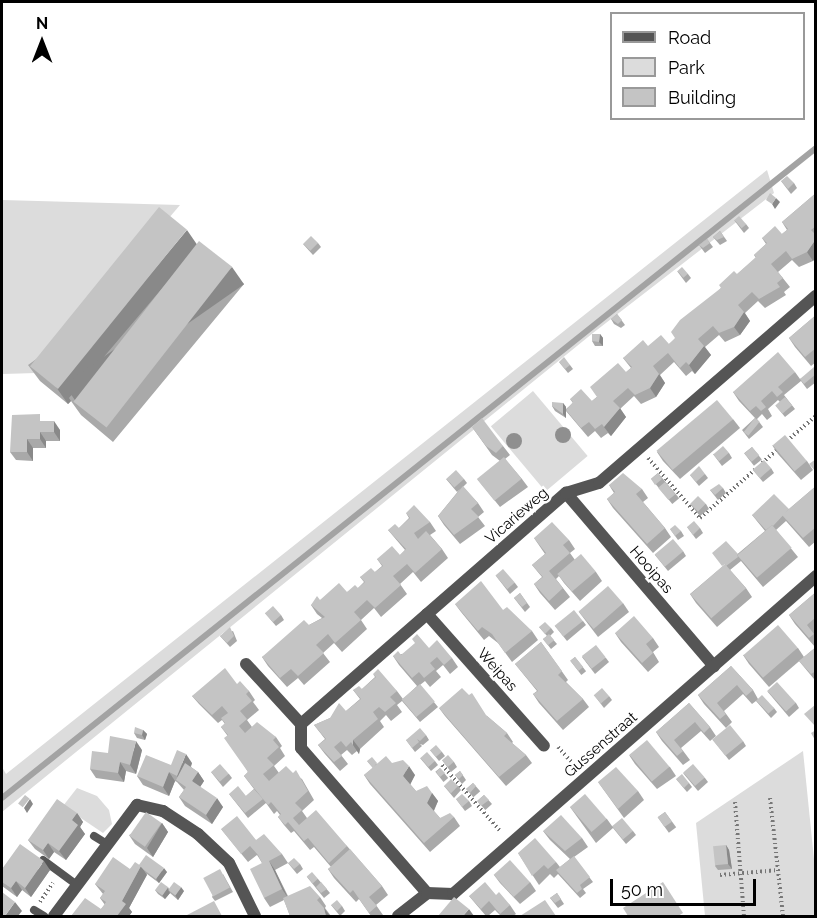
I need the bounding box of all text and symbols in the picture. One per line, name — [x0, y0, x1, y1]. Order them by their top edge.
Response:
north arrow — [12, 12, 72, 72]
legend — [610, 12, 805, 120]
text: N — [36, 14, 48, 33]
text: Road — [668, 27, 711, 48]
text: Park — [668, 57, 705, 78]
text: Building — [668, 87, 736, 108]
street label: Vicarieweg — [482, 484, 552, 548]
street label: Hooipas — [626, 543, 676, 597]
street label: Weipas — [473, 645, 521, 695]
street label: Gussenstraat — [561, 709, 641, 781]
scale bar — [613, 867, 758, 905]
text: 50 m — [621, 879, 663, 900]

